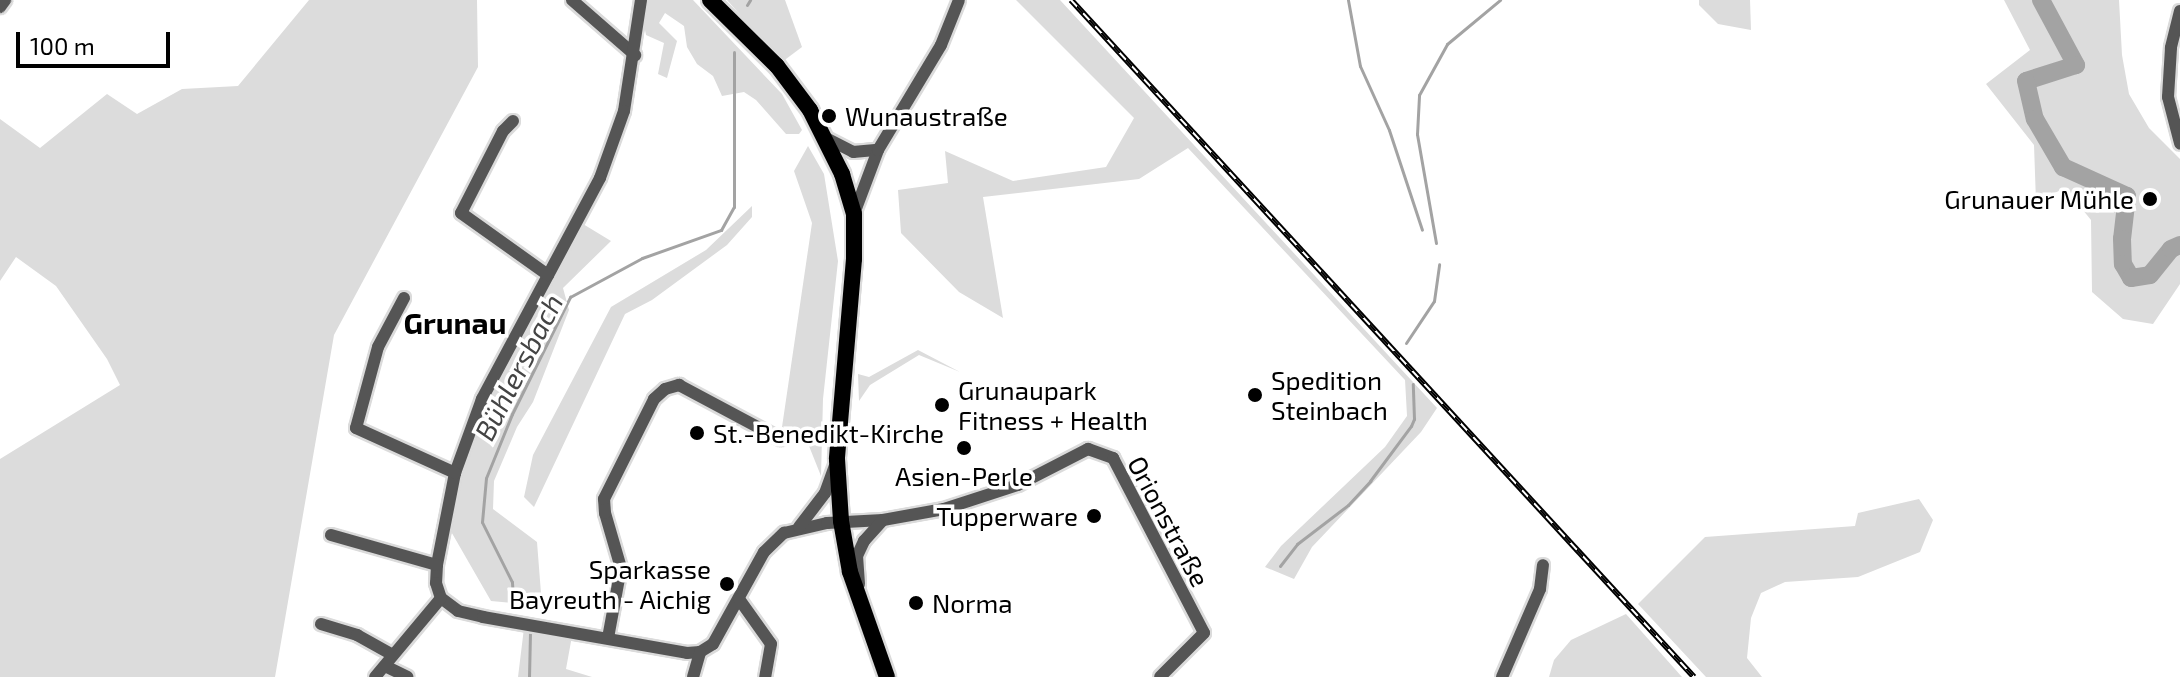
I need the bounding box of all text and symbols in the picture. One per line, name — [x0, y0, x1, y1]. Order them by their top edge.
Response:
scale bar — [20, 16, 174, 66]
text: 100 m — [30, 31, 95, 60]
place label: Wunaustraße — [845, 100, 1008, 132]
marker: Wunaustraße — [820, 107, 838, 125]
place label: Grunauer Mühle — [1944, 183, 2134, 215]
marker: Grunauer Mühle — [2141, 190, 2159, 208]
water label: Bühlersbach — [467, 288, 569, 446]
district label: Grunau — [404, 304, 506, 340]
place label: Spedition Steinbach — [1271, 364, 1388, 426]
place label: Grunaupark Fitness + Health — [958, 374, 1148, 436]
marker: Spedition Steinbach — [1246, 386, 1264, 404]
marker: Grunaupark Fitness + Health — [933, 396, 951, 414]
place label: St.-Benedikt-Kirche — [713, 417, 944, 449]
marker: St.-Benedikt-Kirche — [688, 424, 706, 442]
marker: Asien-Perle — [955, 439, 973, 457]
street label: Orionstraße — [1122, 450, 1216, 592]
place label: Asien-Perle — [895, 460, 1033, 492]
place label: Tupperware — [936, 500, 1078, 532]
marker: Tupperware — [1085, 507, 1103, 525]
place label: Sparkasse Bayreuth - Aichig — [508, 553, 711, 614]
marker: Sparkasse Bayreuth - Aichig — [718, 575, 736, 593]
place label: Norma — [932, 587, 1013, 619]
marker: Norma — [907, 594, 925, 612]

